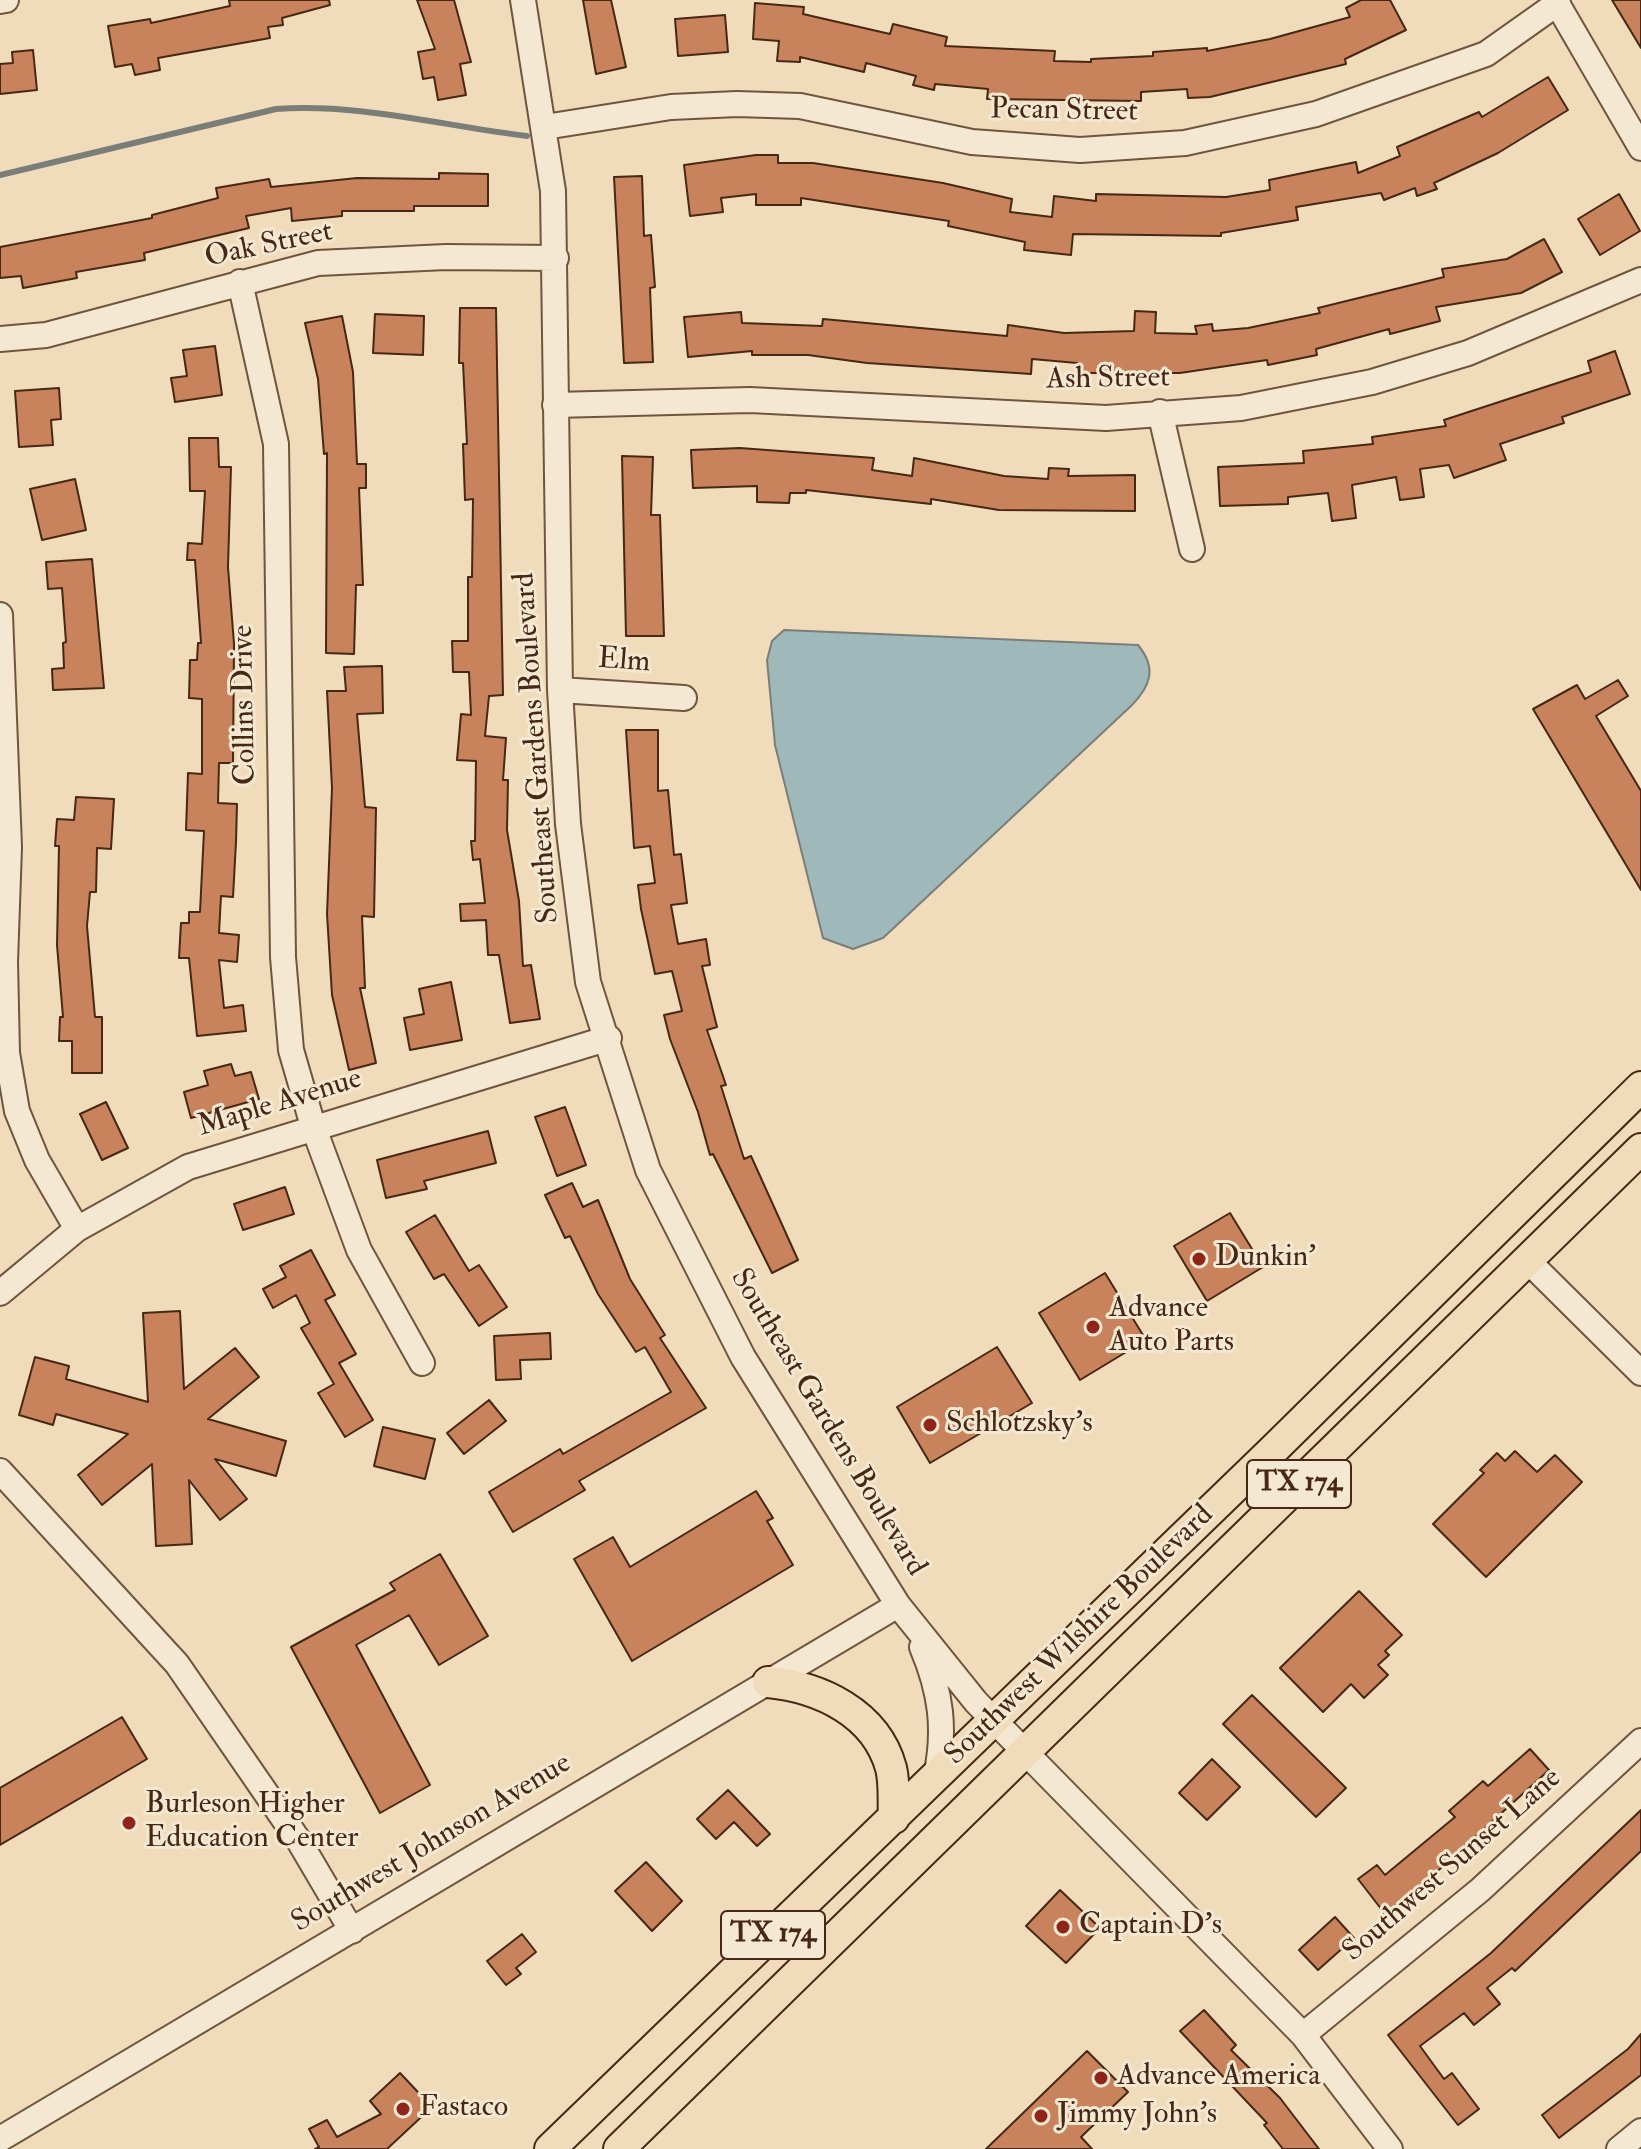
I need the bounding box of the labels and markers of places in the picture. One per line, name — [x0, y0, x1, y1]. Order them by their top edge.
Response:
place label: Dunkin' — [1215, 1241, 1316, 1277]
marker: Dunkin' — [1190, 1250, 1208, 1268]
place label: Advance Auto Parts — [1109, 1292, 1234, 1362]
marker: Advance Auto Parts — [1084, 1318, 1102, 1336]
place label: Schlotzsky's — [946, 1407, 1093, 1443]
marker: Schlotzsky's — [921, 1416, 939, 1434]
place label: Burleson Higher Education Center — [145, 1788, 358, 1858]
marker: Burleson Higher Education Center — [120, 1814, 138, 1832]
place label: Captain D's — [1079, 1909, 1222, 1945]
marker: Captain D's — [1054, 1918, 1072, 1936]
place label: Advance America — [1117, 2060, 1320, 2096]
marker: Advance America — [1092, 2069, 1110, 2087]
place label: Fastaco — [419, 2091, 508, 2127]
place label: Jimmy John's — [1057, 2098, 1217, 2134]
marker: Fastaco — [394, 2100, 412, 2118]
marker: Jimmy John's — [1032, 2107, 1050, 2125]

